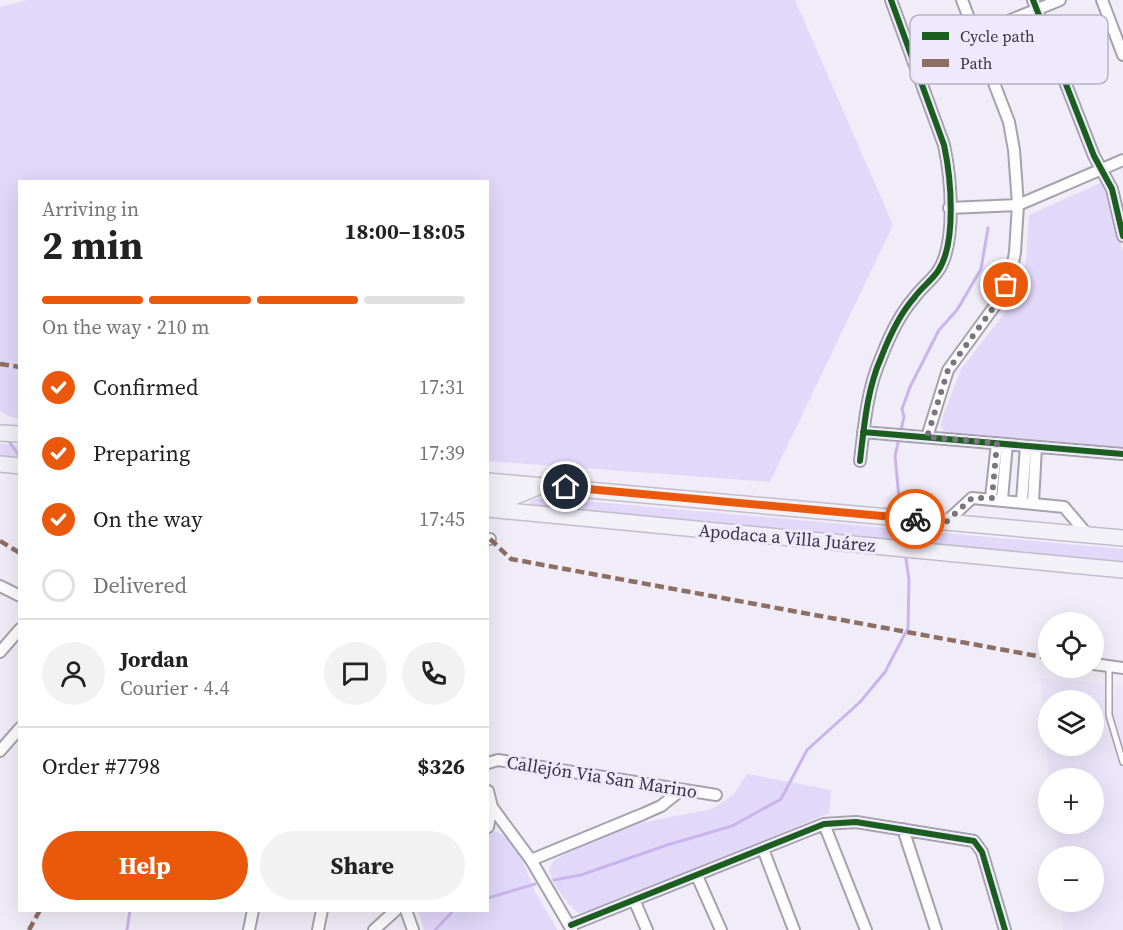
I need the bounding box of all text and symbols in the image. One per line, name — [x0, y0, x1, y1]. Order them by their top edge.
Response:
legend — [910, 15, 1108, 84]
text: Cycle path — [960, 25, 1035, 47]
text: Path — [960, 52, 993, 74]
text: Arriving in — [42, 195, 139, 223]
text: 18:00–18:05 — [345, 216, 465, 246]
text: 2 min — [42, 219, 143, 272]
pin — [980, 259, 1031, 310]
icon: bag — [989, 268, 1022, 301]
text: On the way · 210 m — [42, 313, 209, 341]
icon: check — [42, 371, 75, 404]
text: Confirmed — [93, 372, 198, 402]
text: 17:31 — [419, 373, 465, 401]
icon: check — [42, 437, 75, 470]
text: Preparing — [93, 438, 190, 468]
text: 17:39 — [419, 439, 465, 467]
pin — [540, 461, 591, 512]
icon: home — [549, 470, 582, 503]
courier — [885, 489, 945, 549]
icon: check — [42, 503, 75, 536]
icon: bike — [899, 503, 932, 536]
text: On the way — [93, 504, 202, 534]
text: 17:45 — [419, 505, 465, 533]
street label: Apodaca a Villa Juárez — [698, 517, 876, 558]
text: Delivered — [93, 570, 187, 600]
map controls — [1038, 612, 1104, 912]
button: locate — [1038, 612, 1104, 678]
button: person — [42, 642, 105, 705]
button: chat — [324, 642, 387, 705]
button: phone — [402, 642, 465, 705]
text: Jordan — [120, 644, 188, 674]
text: Courier · 4.4 — [120, 674, 229, 702]
button: layers — [1038, 690, 1104, 756]
street label: Callejón Via San Marino — [505, 749, 699, 804]
text: Order #7798 — [42, 751, 160, 781]
text: $326 — [417, 751, 465, 781]
button: + — [1038, 768, 1104, 834]
button: Help — [42, 831, 248, 900]
button: Share — [260, 831, 465, 900]
button: − — [1038, 846, 1104, 912]

